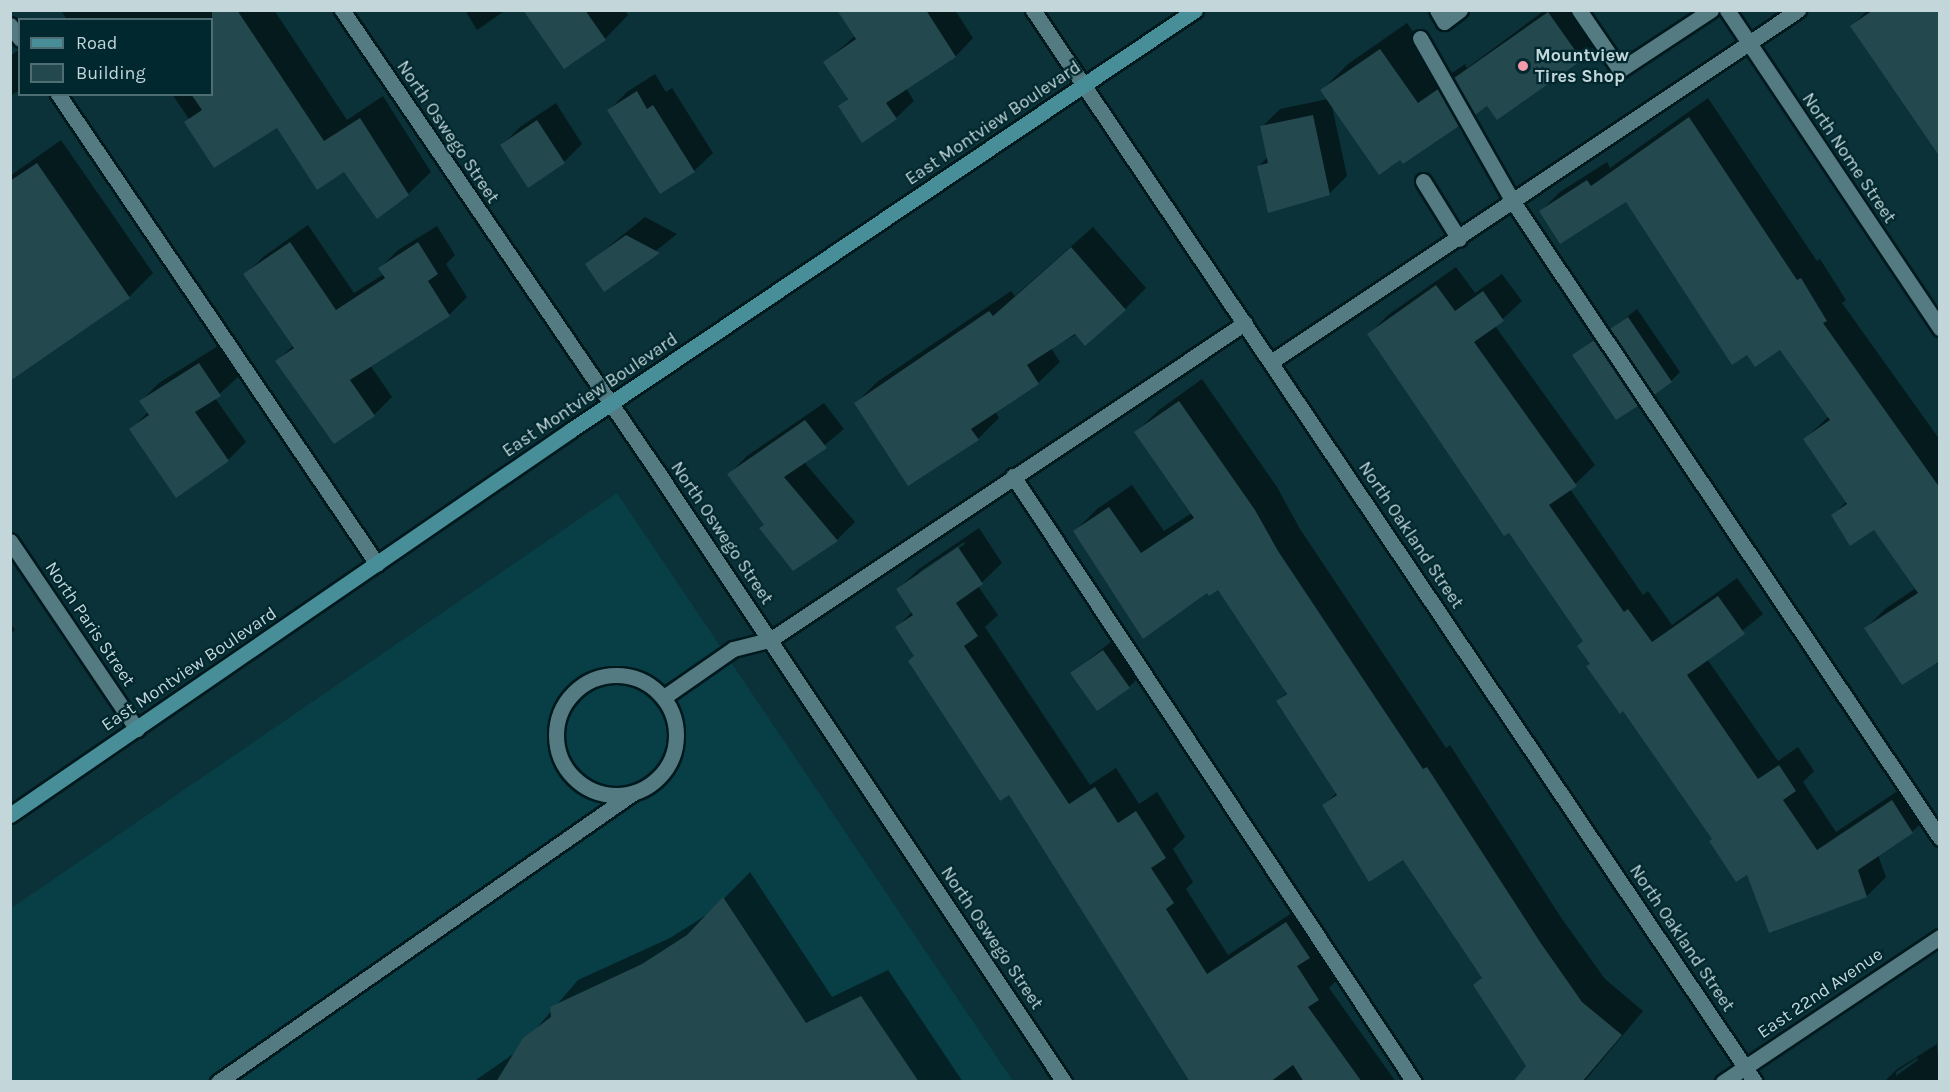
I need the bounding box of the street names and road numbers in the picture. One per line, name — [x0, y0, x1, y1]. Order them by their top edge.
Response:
street label: North Oswego Street — [392, 56, 504, 208]
street label: East Montview Boulevard — [901, 56, 1085, 190]
street label: North Nome Street — [1797, 89, 1901, 227]
street label: East Montview Boulevard — [498, 328, 682, 462]
street label: North Oswego Street — [666, 457, 778, 609]
street label: North Oakland Street — [1354, 457, 1468, 613]
street label: North Paris Street — [40, 558, 140, 690]
street label: East Montview Boulevard — [97, 602, 281, 736]
street label: North Oakland Street — [1625, 860, 1739, 1016]
street label: North Oswego Street — [936, 862, 1048, 1014]
street label: East 22nd Avenue — [1753, 943, 1887, 1043]

